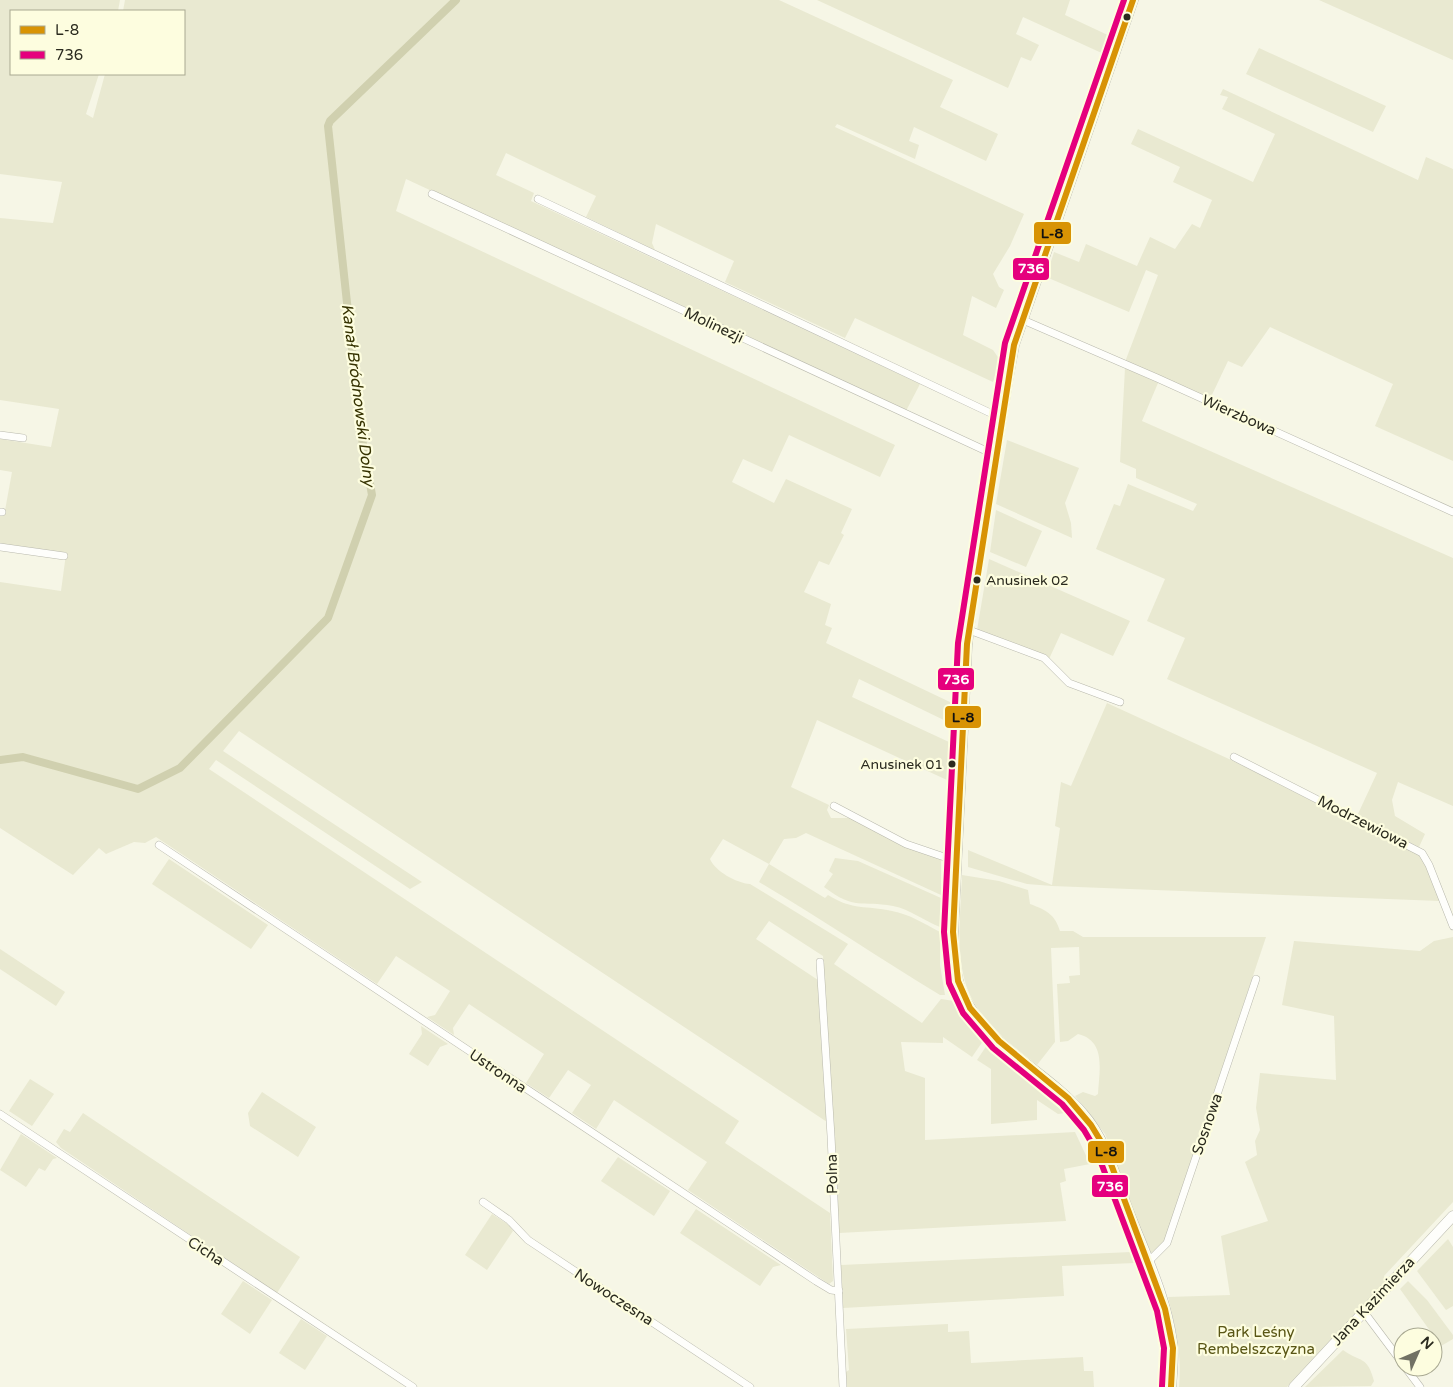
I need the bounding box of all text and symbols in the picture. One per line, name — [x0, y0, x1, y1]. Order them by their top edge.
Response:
legend — [10, 10, 185, 75]
unlabelled marker — [1122, 12, 1132, 22]
text: L-8 — [55, 21, 79, 39]
text: 736 — [55, 46, 83, 64]
line badge: L-8 — [1033, 221, 1072, 245]
text: L-8 — [1041, 225, 1063, 242]
line badge: 736 — [1012, 257, 1050, 281]
text: 736 — [1018, 260, 1044, 277]
water label: Kanał Bródnowski Dolny — [337, 303, 379, 490]
street label: Molinezji — [681, 303, 747, 347]
street label: Wierzbowa — [1199, 391, 1279, 439]
place label: Anusinek 02 — [986, 572, 1069, 589]
marker: Anusinek 02 — [972, 575, 982, 585]
line badge: 736 — [937, 667, 975, 691]
text: 736 — [943, 671, 969, 688]
line badge: L-8 — [944, 705, 982, 729]
text: L-8 — [952, 709, 974, 726]
place label: Anusinek 01 — [860, 756, 943, 773]
marker: Anusinek 01 — [947, 759, 957, 769]
street label: Modrzewiowa — [1315, 791, 1411, 853]
street label: Ustronna — [466, 1045, 530, 1097]
street label: Sosnowa — [1188, 1091, 1226, 1157]
line badge: L-8 — [1087, 1140, 1125, 1164]
text: L-8 — [1095, 1143, 1117, 1160]
street label: Polna — [823, 1154, 841, 1194]
line badge: 736 — [1091, 1174, 1129, 1198]
text: 736 — [1097, 1178, 1123, 1195]
street label: Cicha — [184, 1233, 228, 1269]
street label: Jana Kazimierza — [1327, 1253, 1419, 1349]
street label: Nowoczesna — [571, 1265, 657, 1329]
park label: Park Leśny Rembelszczyzna — [1197, 1323, 1315, 1358]
north arrow — [1393, 1327, 1443, 1377]
text: N — [1417, 1333, 1437, 1353]

